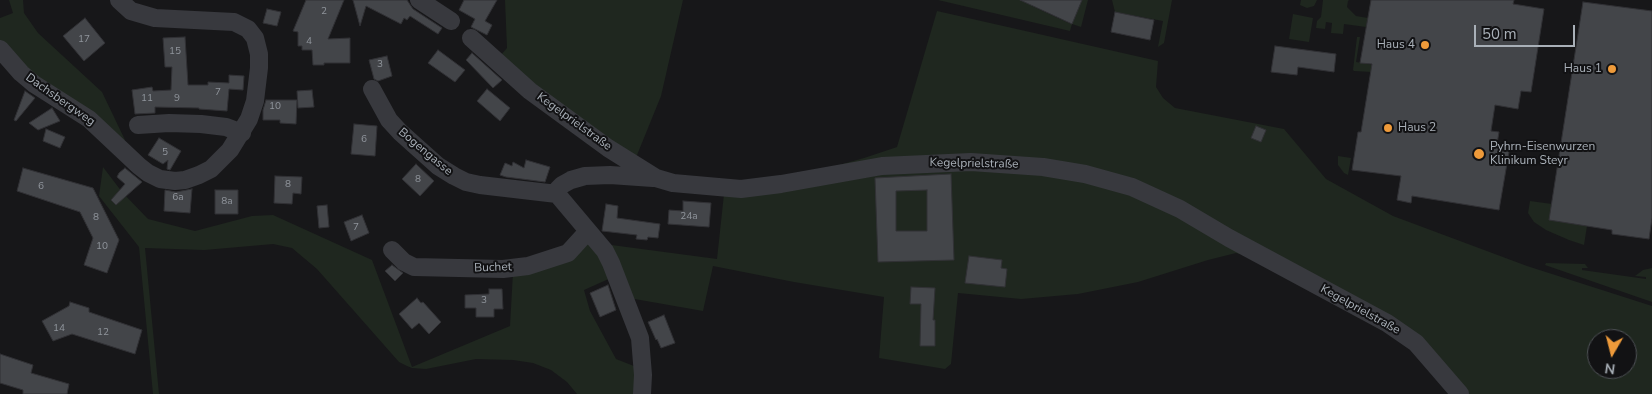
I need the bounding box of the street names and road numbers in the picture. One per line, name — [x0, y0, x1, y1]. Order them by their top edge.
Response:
street label: Dachsbergweg — [23, 71, 97, 129]
street label: Kegelprielstraße — [534, 90, 614, 154]
street label: Bogengasse — [395, 125, 455, 179]
street label: Kegelprielstraße — [929, 156, 1019, 172]
street label: Buchet — [474, 260, 512, 276]
street label: Kegelprielstraße — [1318, 282, 1402, 338]

